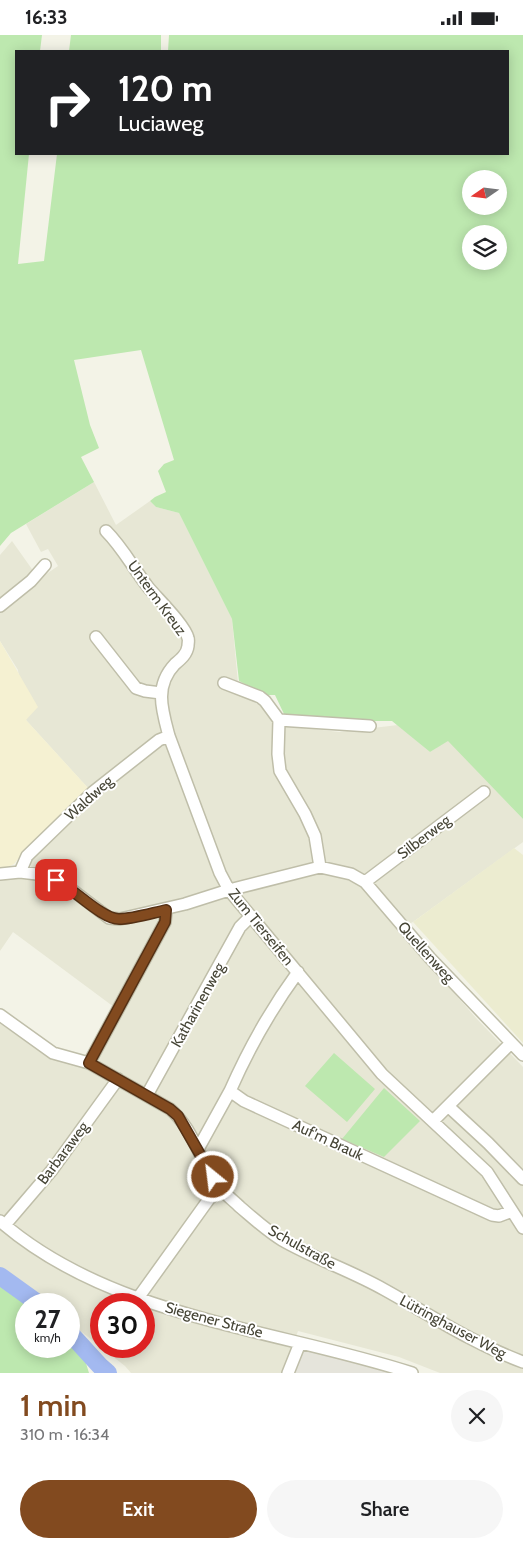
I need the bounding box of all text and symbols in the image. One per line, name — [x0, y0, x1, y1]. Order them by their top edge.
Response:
text: 16:33 — [25, 6, 67, 29]
text: 120 m — [118, 67, 212, 110]
icon: right — [35, 70, 100, 135]
text: Luciaweg — [118, 110, 203, 137]
north arrow — [462, 170, 508, 215]
map controls — [462, 170, 507, 270]
button: layers — [462, 225, 507, 270]
street label: Unterm Kreuz — [124, 557, 190, 639]
street label: Waldweg — [61, 771, 117, 824]
street label: Silberweg — [394, 811, 455, 863]
pin — [35, 859, 77, 901]
icon: arrive — [42, 866, 70, 894]
street label: Zum Tierseifen — [225, 885, 297, 969]
street label: Quellenweg — [394, 918, 458, 987]
street label: Katharinenweg — [167, 959, 229, 1051]
street label: Auf'm Brauk — [290, 1116, 367, 1164]
street label: Barbaraweg — [34, 1118, 93, 1188]
position arrow — [186, 1150, 238, 1202]
street label: Schulstraße — [265, 1221, 339, 1273]
street label: Lütringhauser Weg — [397, 1291, 510, 1363]
speed limit sign: 30 — [90, 1293, 155, 1358]
street label: Siegener Straße — [163, 1298, 265, 1342]
text: 27 — [35, 1304, 60, 1334]
text: km/h — [34, 1330, 61, 1345]
text: 1 min — [20, 1387, 87, 1424]
button: close — [451, 1390, 503, 1442]
text: 310 m · 16:34 — [20, 1425, 109, 1444]
button: Exit — [20, 1480, 257, 1538]
button: Share — [267, 1480, 503, 1538]

